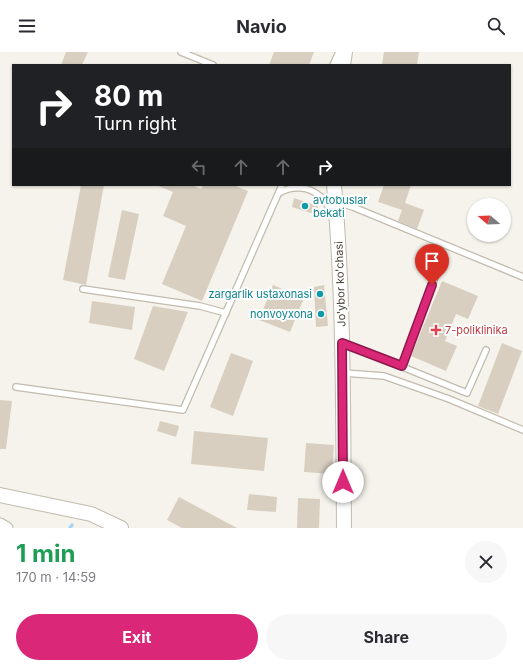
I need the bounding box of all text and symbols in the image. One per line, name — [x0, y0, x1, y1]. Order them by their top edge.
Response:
icon: menu — [16, 15, 38, 37]
icon: search — [485, 15, 507, 37]
text: Navio — [236, 16, 287, 37]
text: 80 m — [94, 79, 163, 113]
icon: right — [28, 80, 80, 132]
text: Turn right — [94, 113, 177, 134]
icon: left — [188, 156, 210, 178]
icon: ahead — [230, 156, 252, 178]
icon: ahead — [272, 156, 294, 178]
icon: right — [314, 156, 336, 178]
place label: avtobuslar bekati — [313, 193, 367, 220]
north arrow — [467, 198, 511, 242]
map controls — [467, 198, 511, 242]
marker: avtobuslar bekati — [300, 201, 310, 211]
street label: Jo'ybor ko'chasi — [332, 241, 348, 327]
pin — [415, 244, 449, 285]
icon: arrive — [421, 250, 443, 272]
place label: zargarlik ustaxonasi — [208, 287, 312, 301]
marker: zargarlik ustaxonasi — [315, 289, 325, 299]
place label: nonvoyxona — [250, 307, 313, 321]
marker: nonvoyxona — [316, 309, 326, 319]
place label: 7-poliklinika — [445, 323, 508, 337]
marker: 7-poliklinika — [430, 324, 442, 336]
position arrow — [322, 461, 364, 503]
text: 1 min — [16, 539, 75, 568]
button: close — [465, 541, 507, 583]
text: 170 m · 14:59 — [16, 569, 96, 585]
button: Exit — [16, 614, 258, 660]
button: Share — [266, 614, 507, 660]

